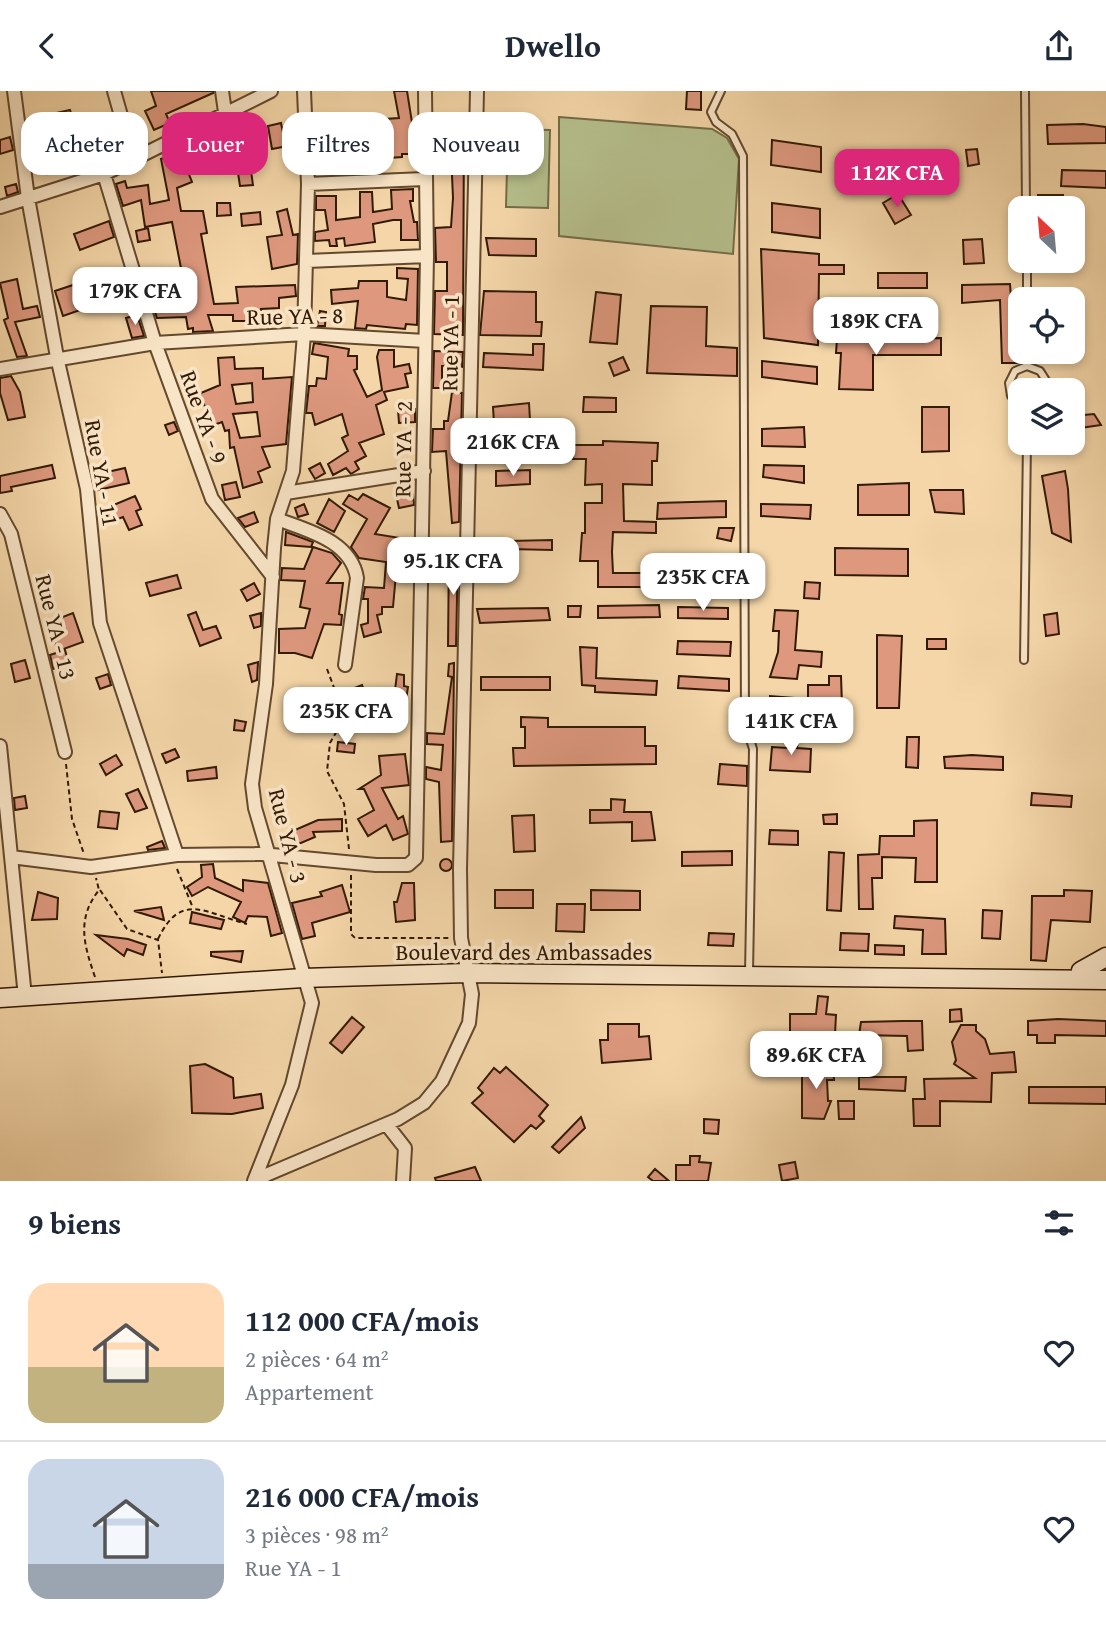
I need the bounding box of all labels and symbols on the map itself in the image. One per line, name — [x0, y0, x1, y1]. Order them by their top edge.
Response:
pin: 112K CFA — [825, 149, 969, 209]
north arrow — [1008, 196, 1085, 273]
pin: 179K CFA — [63, 267, 207, 327]
street label: Rue YA - 1 — [432, 294, 467, 392]
pin: 189K CFA — [804, 297, 948, 357]
street label: Rue YA - 8 — [246, 298, 344, 333]
street label: Rue YA - 9 — [172, 366, 236, 468]
street label: Rue YA - 2 — [385, 400, 420, 498]
street label: Rue YA - 11 — [77, 417, 128, 529]
pin: 216K CFA — [441, 419, 585, 478]
pin: 95.1K CFA — [373, 538, 533, 597]
pin: 235K CFA — [631, 553, 775, 613]
street label: Rue YA - 13 — [27, 571, 86, 683]
pin: 235K CFA — [274, 687, 418, 747]
pin: 141K CFA — [719, 697, 863, 757]
street label: Rue YA - 3 — [261, 785, 316, 887]
street label: Boulevard des Ambassades — [395, 935, 653, 968]
pin: 89.6K CFA — [736, 1031, 896, 1091]

